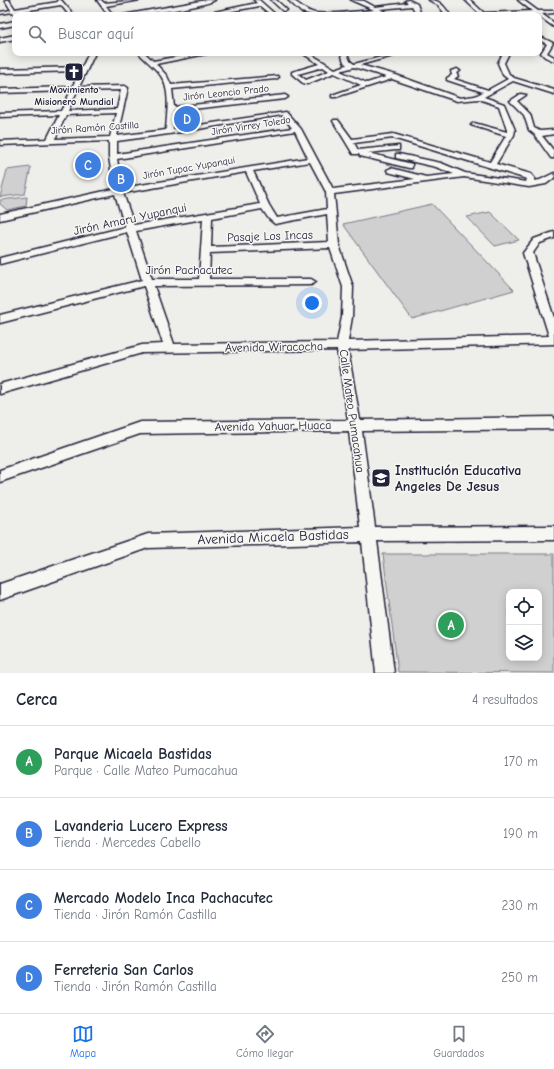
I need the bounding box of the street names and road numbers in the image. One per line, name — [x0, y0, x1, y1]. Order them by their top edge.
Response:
street label: Jirón Leoncio Prado — [183, 83, 269, 103]
street label: Jirón Virrey Toledo — [210, 114, 292, 138]
street label: Jirón Ramón Castilla — [51, 119, 139, 137]
street label: Jirón Tupac Yupanqui — [142, 154, 236, 182]
street label: Jirón Amaru Yupanqui — [72, 200, 188, 238]
street label: Pasaje Los Incas — [227, 228, 313, 244]
street label: Jirón Pachacutec — [145, 263, 233, 277]
street label: Avenida Wiracocha — [225, 339, 323, 355]
street label: Calle Mateo Pumacahua — [336, 349, 368, 473]
street label: Avenida Yahuar Huaca — [214, 418, 332, 434]
street label: Avenida Micaela Bastidas — [197, 526, 349, 548]

